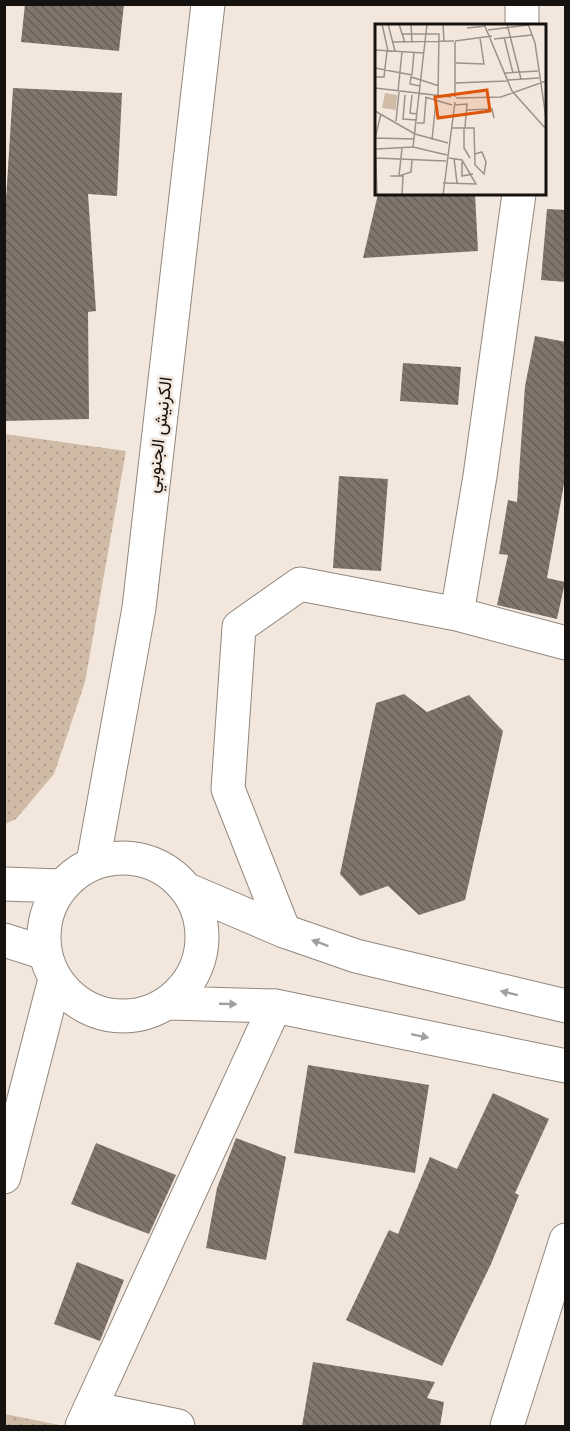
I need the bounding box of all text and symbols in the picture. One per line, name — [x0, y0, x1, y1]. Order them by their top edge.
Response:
inset map — [375, 24, 546, 195]
street label: الكرنيش الجنوبي — [141, 376, 181, 495]
one-way arrow — [311, 938, 329, 948]
one-way arrow — [499, 987, 518, 997]
one-way arrow — [218, 1000, 237, 1009]
one-way arrow — [411, 1032, 430, 1041]

